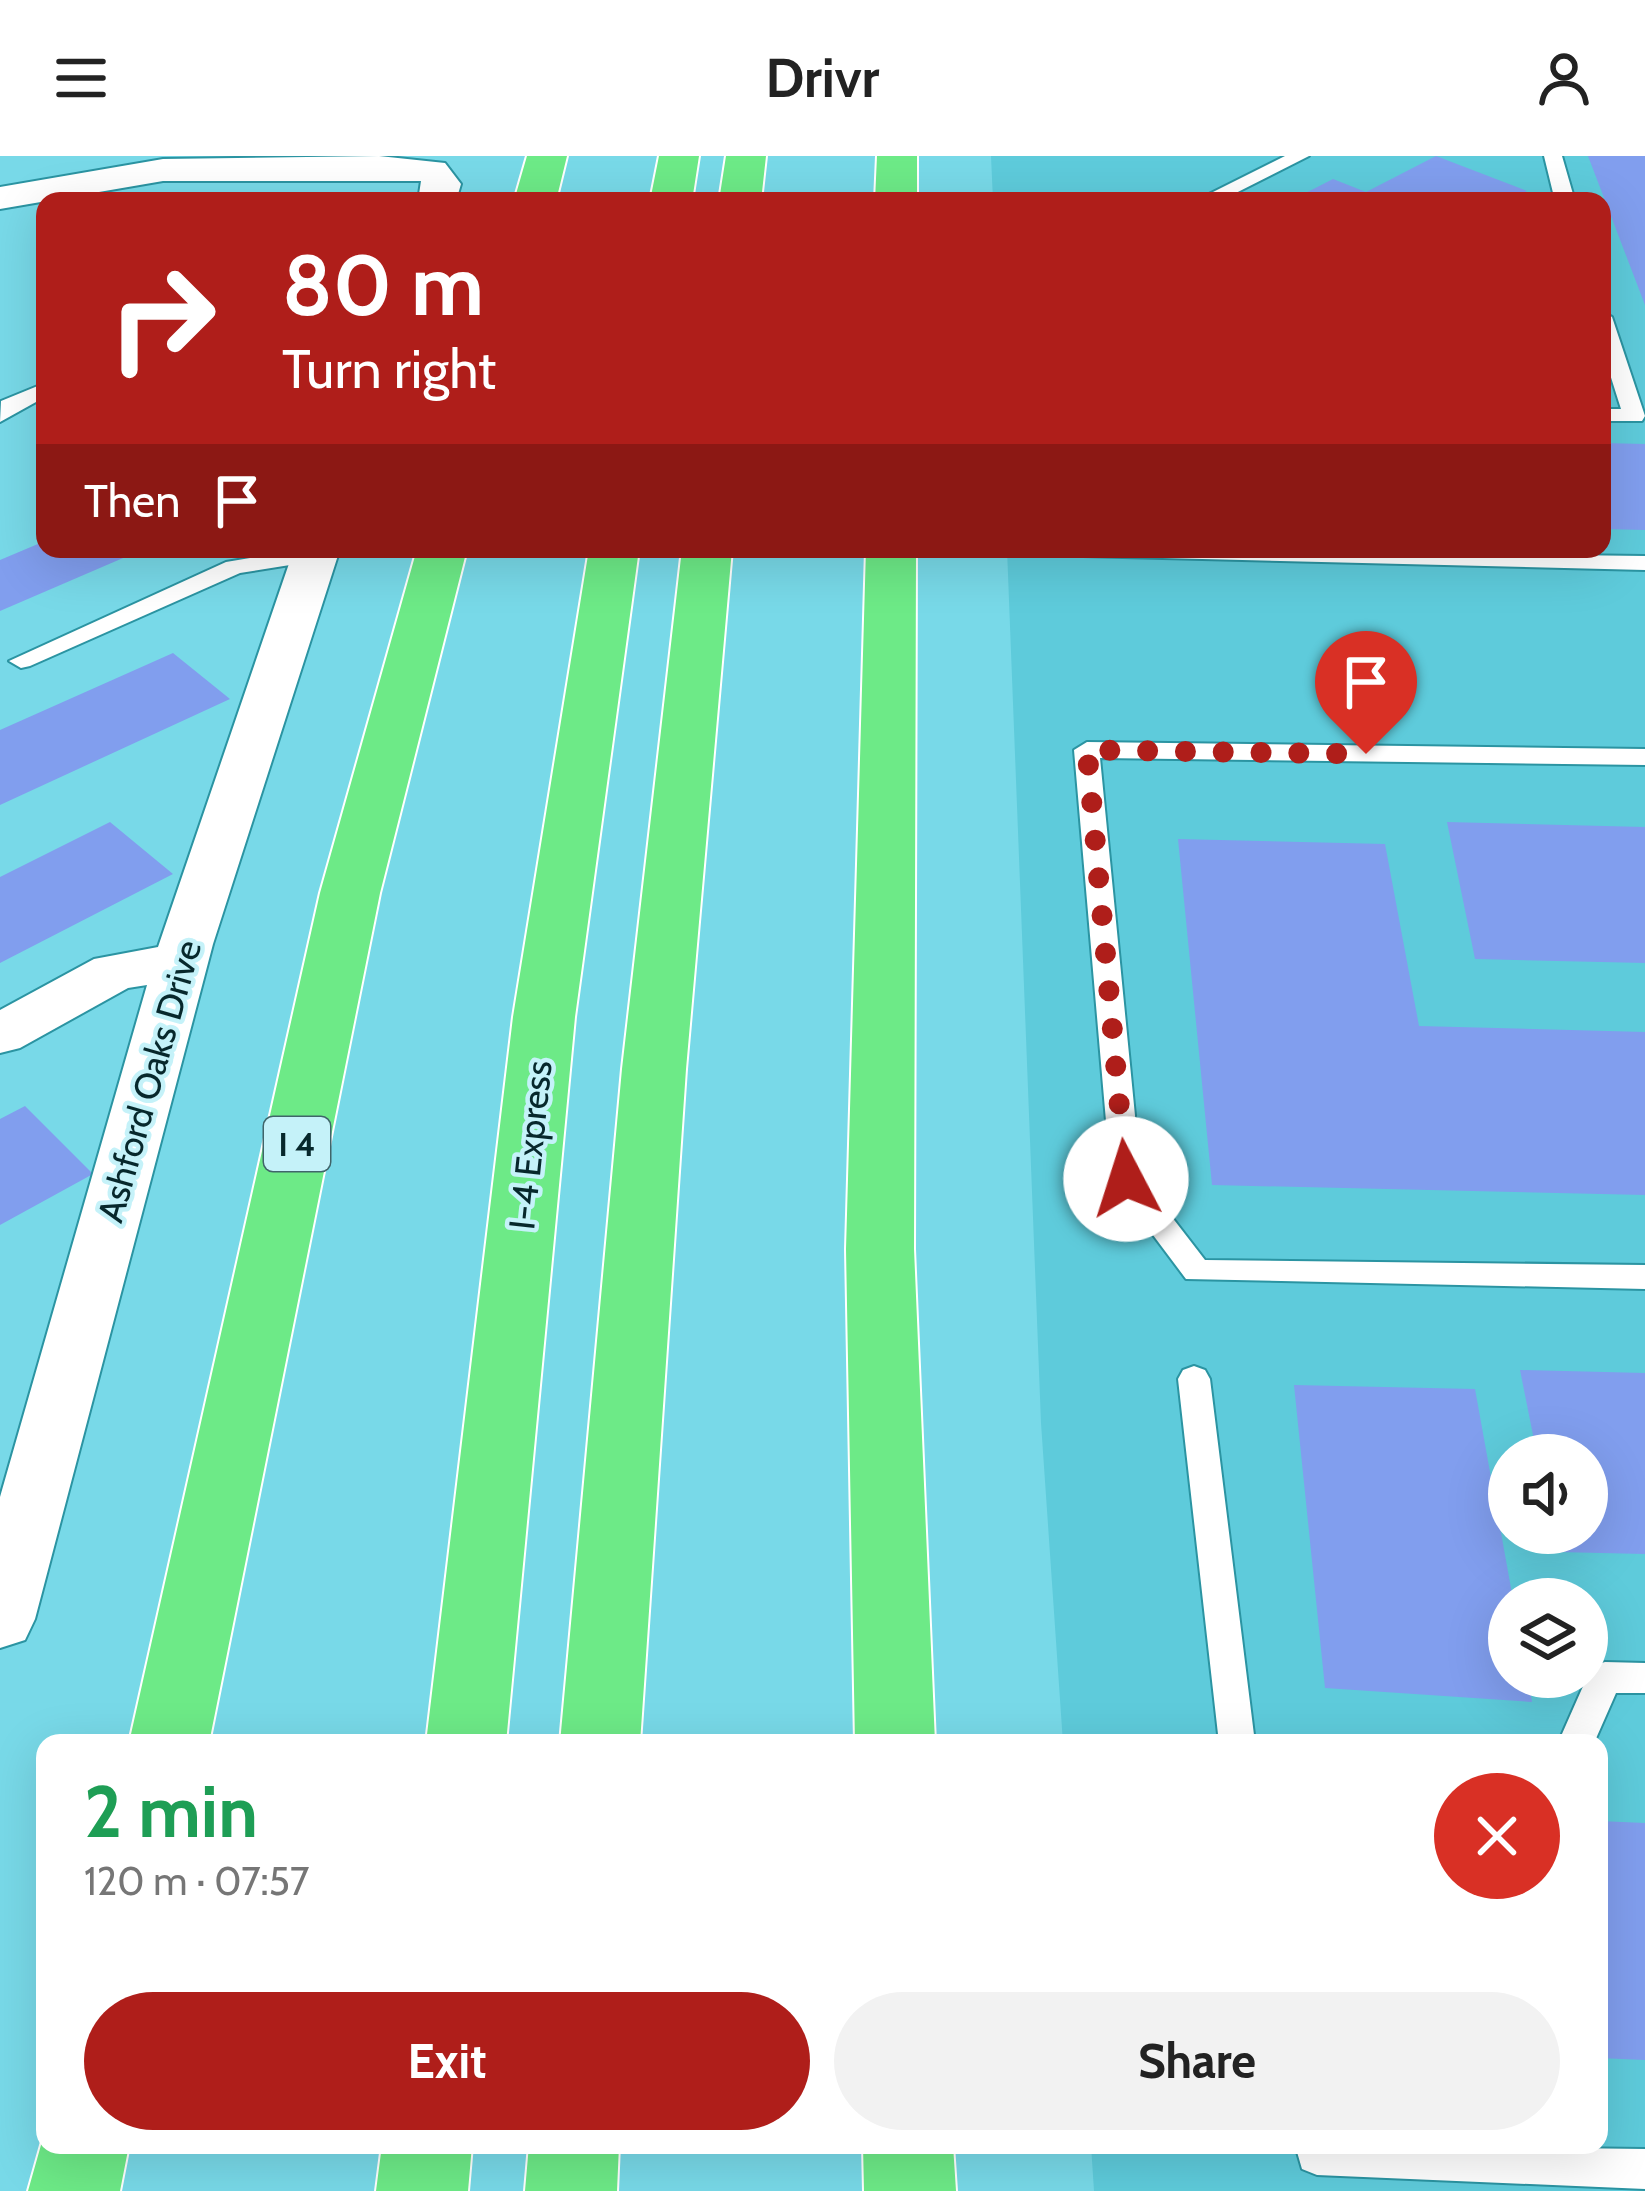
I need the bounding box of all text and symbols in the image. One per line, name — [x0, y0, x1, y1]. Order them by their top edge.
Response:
icon: menu — [48, 45, 114, 111]
text: Drivr — [766, 45, 879, 111]
icon: person — [1531, 45, 1597, 111]
text: 80 m — [282, 234, 484, 336]
icon: right — [84, 240, 240, 396]
text: Turn right — [282, 336, 496, 402]
icon: arrive — [204, 468, 270, 534]
text: Then — [84, 474, 180, 528]
pin — [1315, 631, 1417, 754]
icon: arrive — [1333, 649, 1399, 715]
street label: Ashford Oaks Drive — [88, 935, 210, 1227]
street label: I-4 Express — [499, 1058, 561, 1232]
position arrow — [1063, 1116, 1189, 1242]
road number: I 4 — [264, 1117, 330, 1171]
map controls — [1488, 1434, 1608, 1698]
button: sound — [1488, 1434, 1608, 1554]
button: layers — [1488, 1578, 1608, 1698]
text: 2 min — [84, 1768, 258, 1855]
button: close — [1434, 1773, 1560, 1899]
text: 120 m · 07:57 — [84, 1857, 309, 1905]
button: Exit — [84, 1992, 810, 2130]
button: Share — [834, 1992, 1560, 2130]

